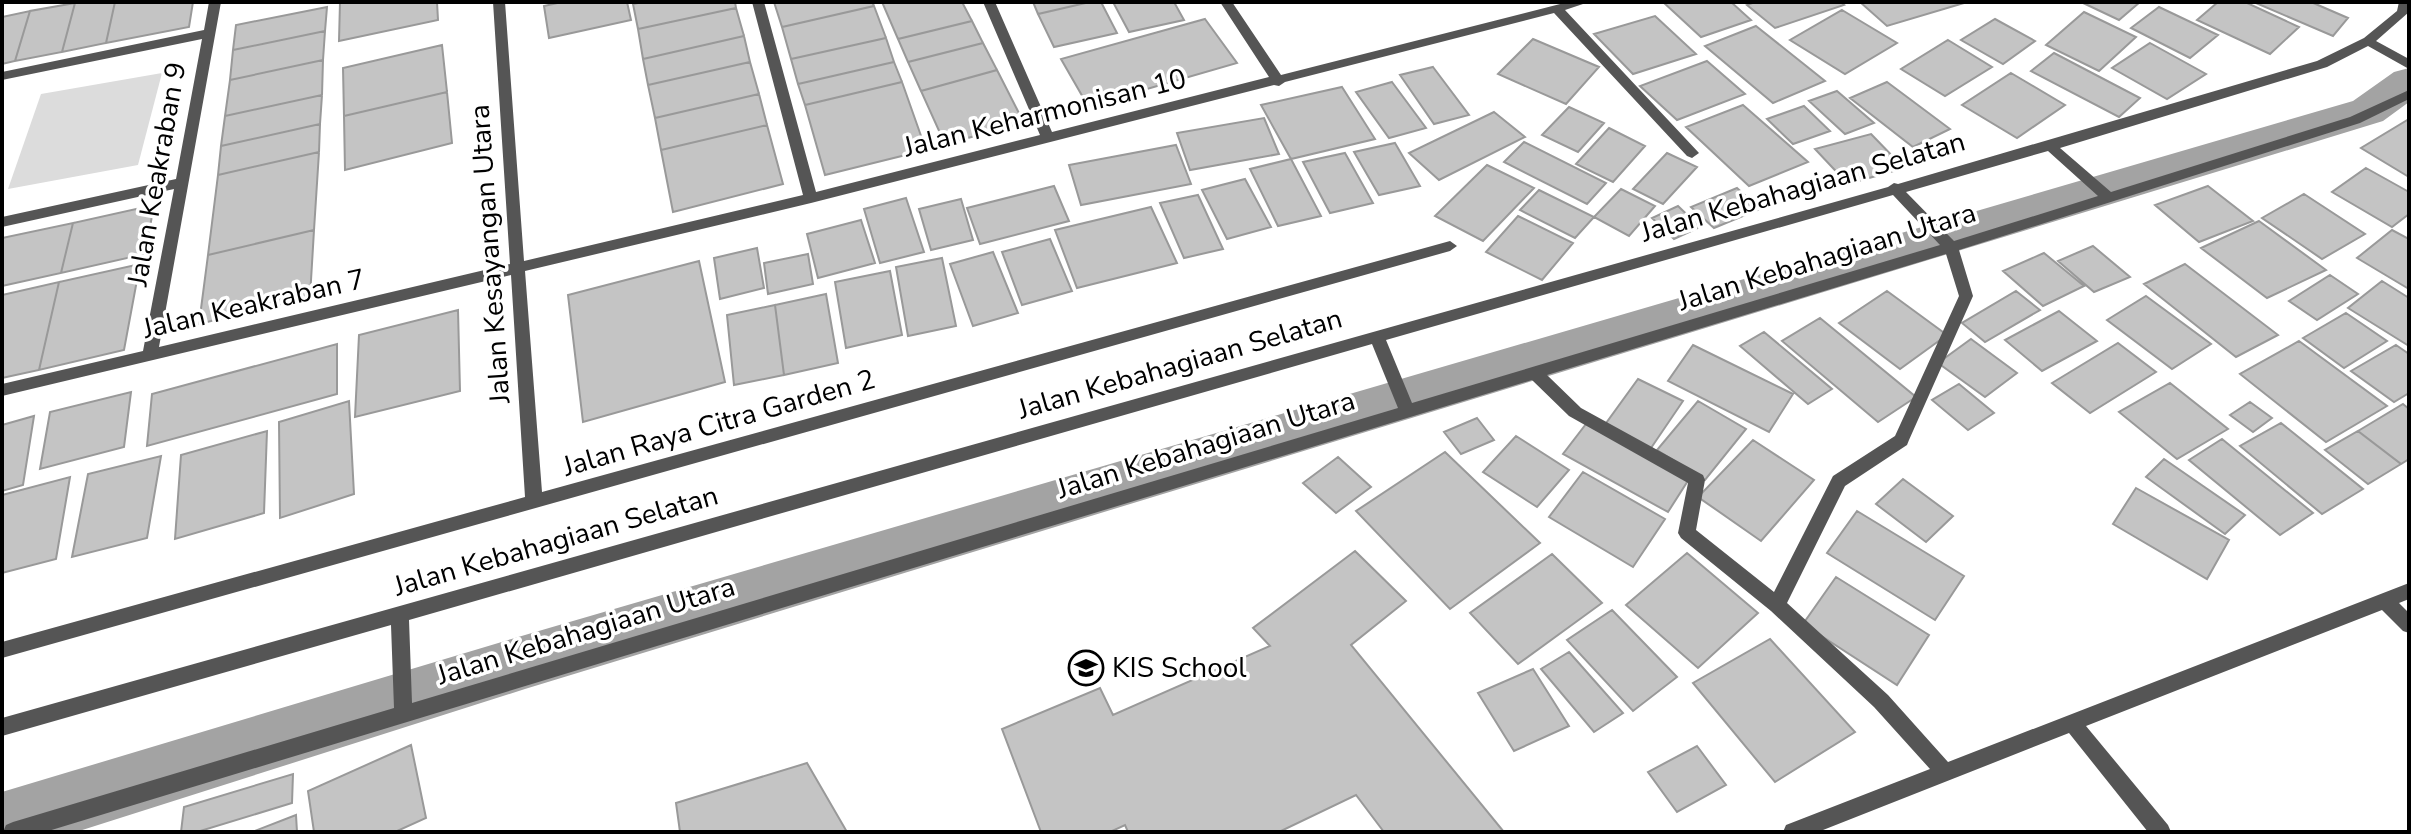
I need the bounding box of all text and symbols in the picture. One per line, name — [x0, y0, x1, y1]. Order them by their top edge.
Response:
street label: Jalan Keakraban 9 — [118, 59, 195, 290]
street label: Jalan Keharmonisan 10 — [899, 59, 1190, 167]
street label: Jalan Kesayangan Utara — [461, 103, 519, 406]
street label: Jalan Kebahagiaan Selatan — [1635, 122, 1970, 252]
street label: Jalan Kebahagiaan Utara — [1672, 194, 1981, 321]
street label: Jalan Keakraban 7 — [138, 260, 369, 348]
street label: Jalan Kebahagiaan Selatan — [1012, 299, 1347, 429]
street label: Jalan Raya Citra Garden 2 — [558, 360, 879, 486]
street label: Jalan Kebahagiaan Utara — [1051, 382, 1360, 509]
street label: Jalan Kebahagiaan Selatan — [388, 476, 723, 606]
street label: Jalan Kebahagiaan Utara — [431, 568, 740, 695]
school or university icon: KIS School — [1067, 649, 1105, 687]
place label: KIS School — [1112, 649, 1247, 687]

